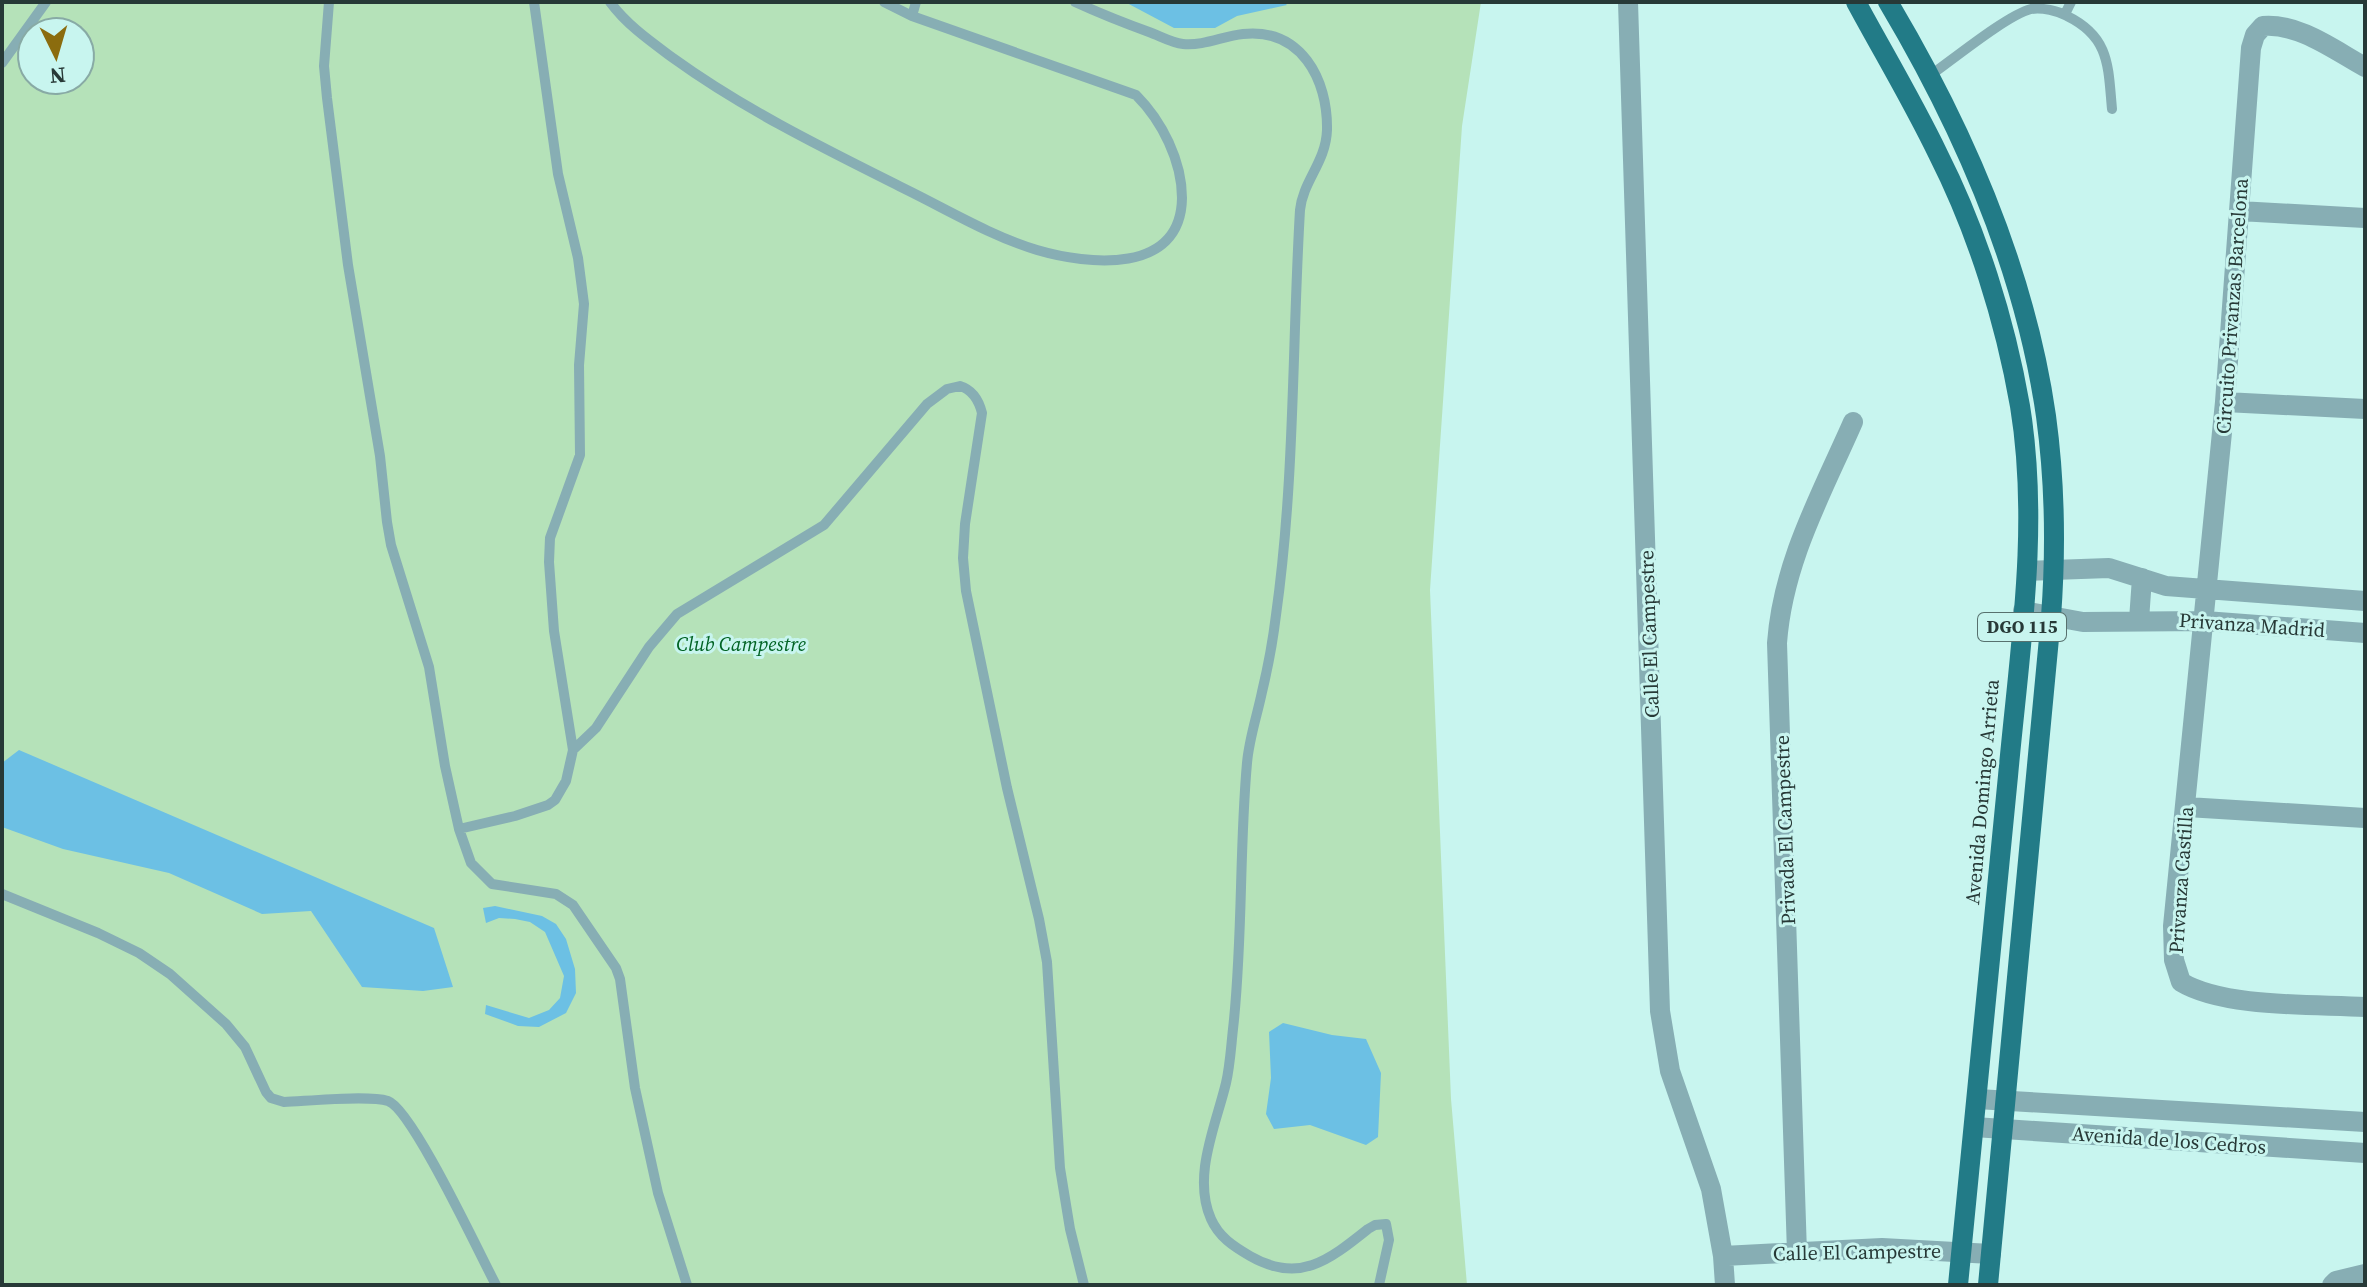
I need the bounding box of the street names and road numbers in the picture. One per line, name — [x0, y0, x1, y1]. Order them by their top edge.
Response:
street label: Circuito Privanzas Barcelona — [2209, 176, 2255, 435]
street label: Calle El Campestre — [1632, 549, 1666, 719]
street label: Privanza Madrid — [2178, 606, 2327, 644]
road number: DGO 115 — [1978, 613, 2066, 641]
street label: Avenida Domingo Arrieta — [1958, 677, 2006, 906]
street label: Privada El Campestre — [1768, 734, 1802, 926]
street label: Privanza Castilla — [2162, 805, 2200, 955]
street label: Avenida de los Cedros — [2071, 1119, 2267, 1161]
street label: Calle El Campestre — [1773, 1237, 1941, 1267]

